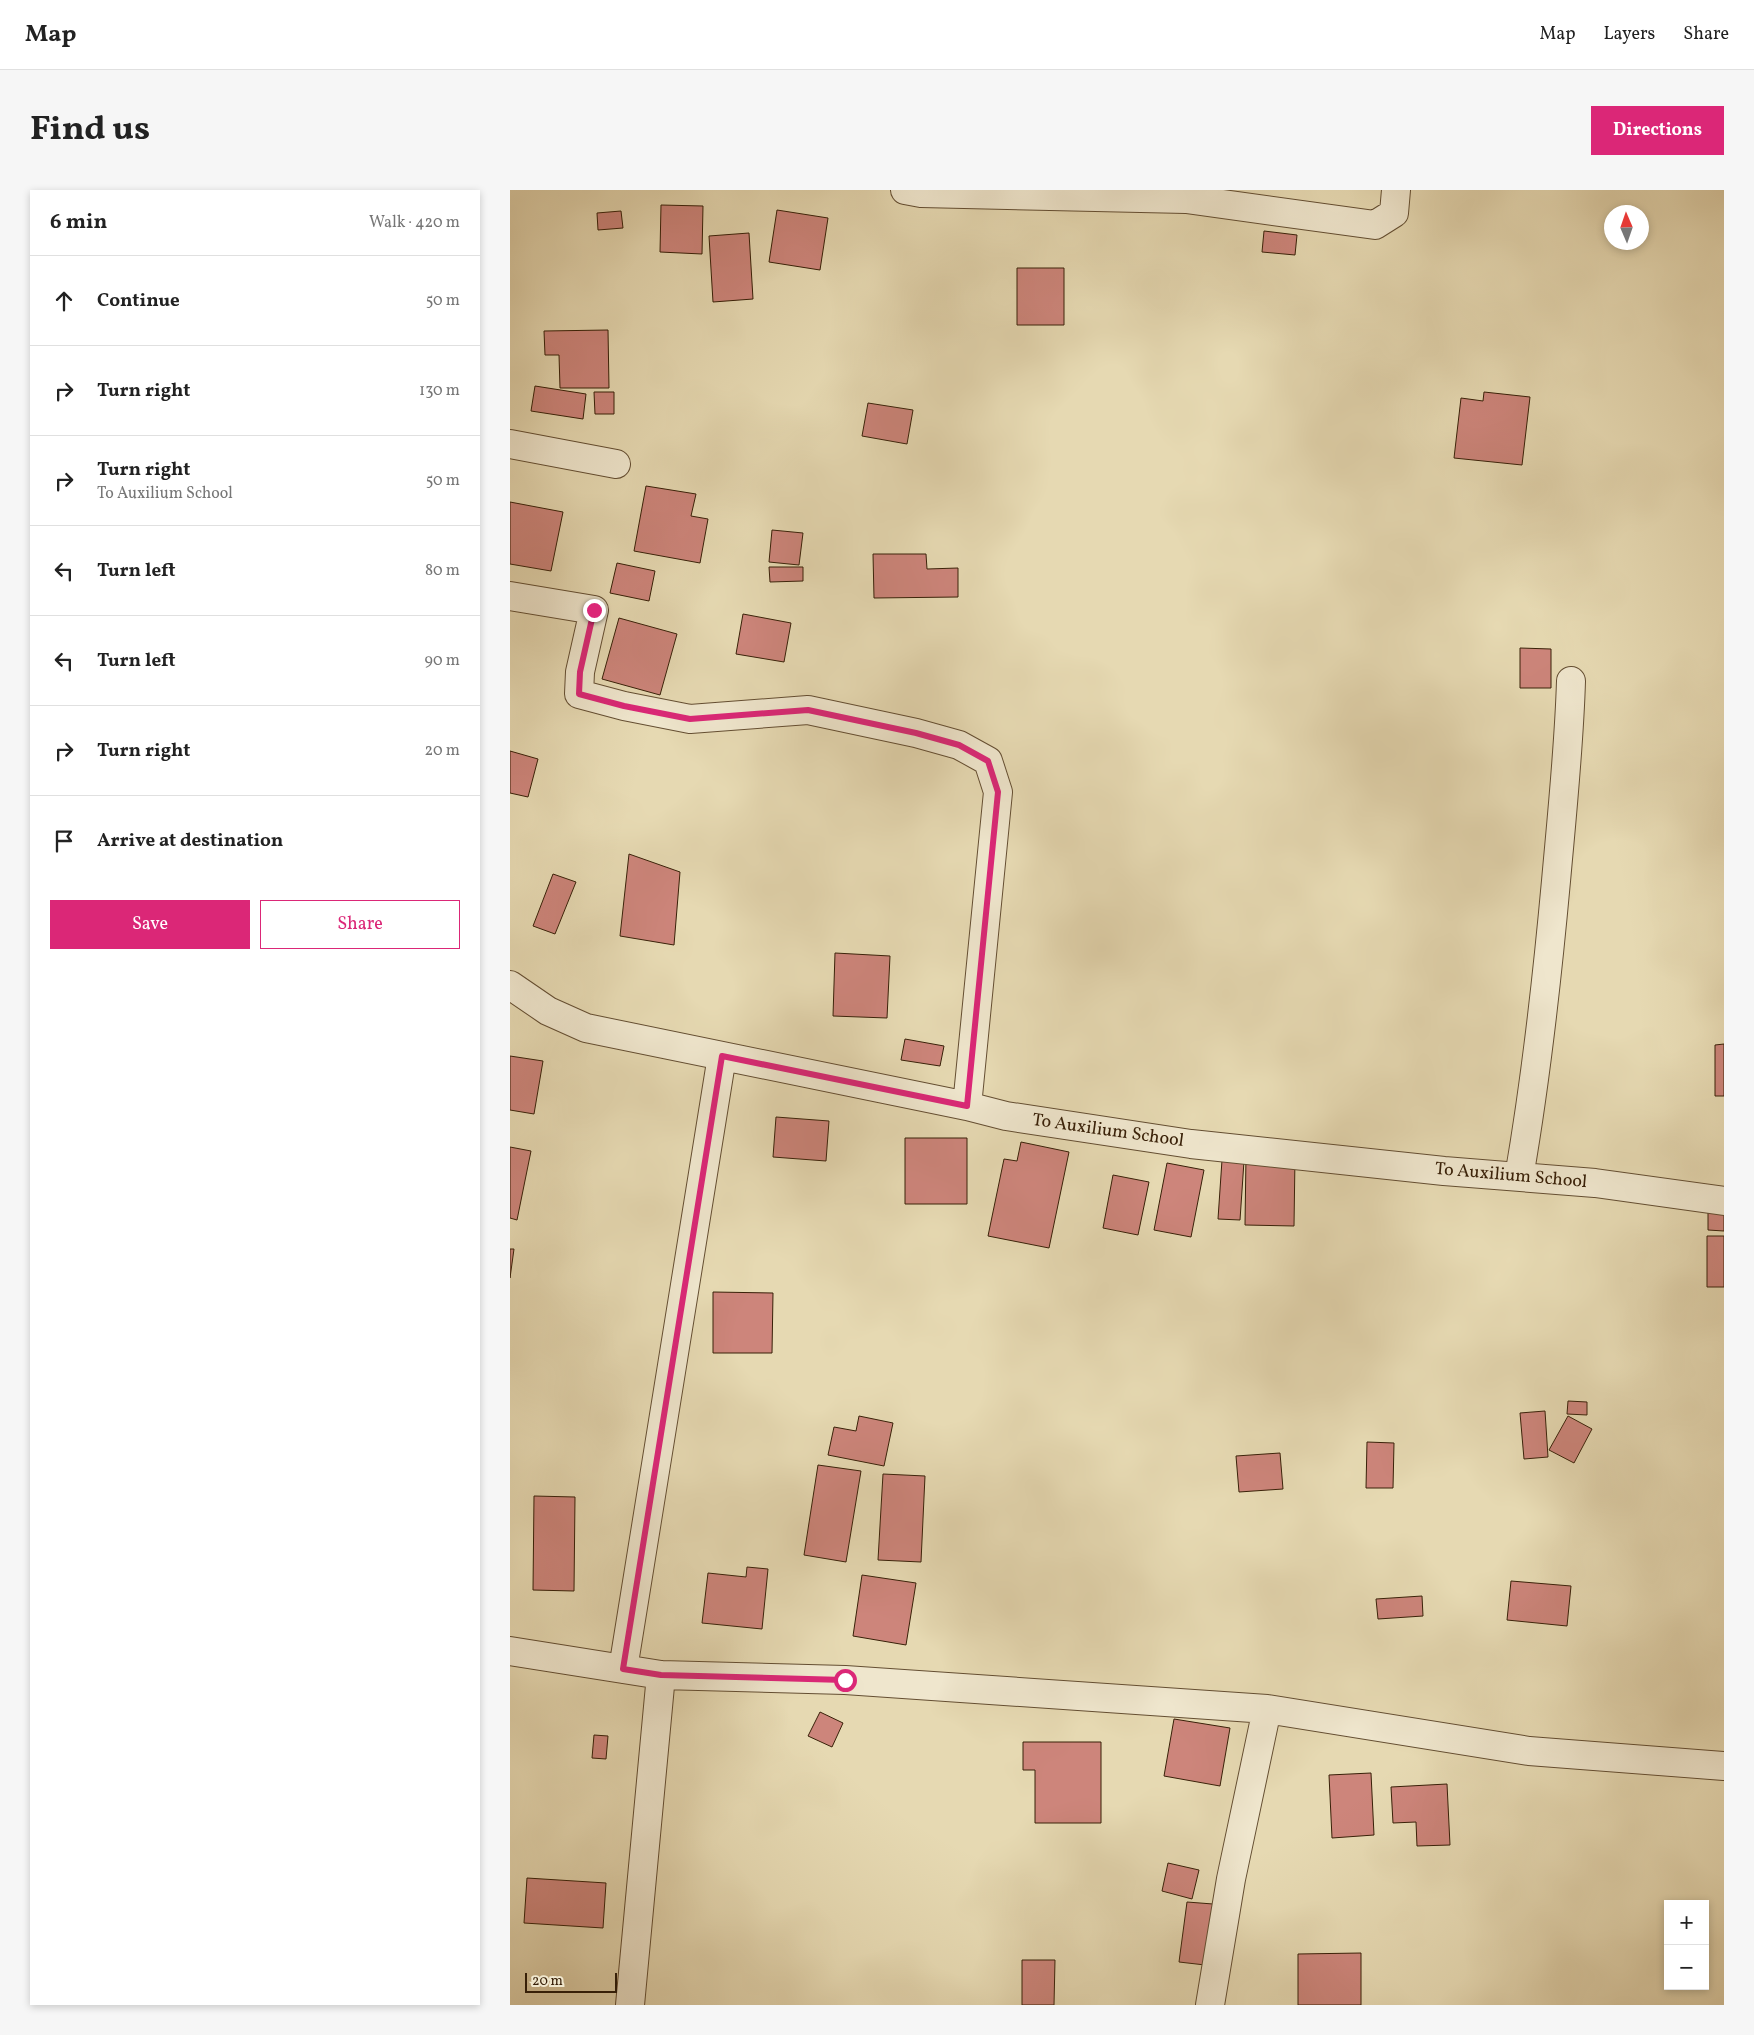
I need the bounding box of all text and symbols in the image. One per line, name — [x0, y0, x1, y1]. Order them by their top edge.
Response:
text: Map — [25, 18, 76, 52]
text: Map — [1539, 22, 1575, 47]
text: Layers — [1603, 22, 1655, 47]
text: Share — [1683, 22, 1729, 47]
text: Find us — [30, 106, 150, 154]
button: Directions — [1591, 106, 1724, 155]
north arrow — [1604, 205, 1649, 250]
text: 6 min — [50, 208, 107, 237]
text: Walk · 420 m — [369, 212, 460, 234]
icon: ahead — [50, 287, 78, 315]
text: Continue — [97, 288, 180, 314]
text: 50 m — [426, 290, 460, 312]
icon: right — [50, 377, 78, 405]
text: Turn right — [97, 378, 190, 404]
text: 130 m — [419, 380, 460, 402]
text: Turn right — [97, 457, 190, 483]
icon: right — [50, 467, 78, 495]
text: 50 m — [426, 470, 460, 492]
text: To Auxilium School — [97, 483, 233, 505]
icon: left — [50, 557, 78, 585]
text: Turn left — [97, 558, 176, 584]
text: 80 m — [425, 560, 460, 582]
route end — [583, 599, 606, 622]
icon: left — [50, 647, 78, 675]
text: Turn left — [97, 648, 176, 674]
text: 90 m — [424, 650, 460, 672]
icon: right — [50, 737, 78, 765]
text: Turn right — [97, 738, 190, 764]
text: 20 m — [425, 740, 460, 762]
icon: arrive — [50, 827, 78, 855]
text: Arrive at destination — [97, 828, 283, 854]
button: Save — [50, 900, 250, 949]
button: Share — [260, 900, 460, 949]
street label: To Auxilium School — [1031, 1108, 1185, 1154]
street label: To Auxilium School — [1434, 1157, 1588, 1195]
route start — [834, 1669, 857, 1692]
map controls — [1664, 1900, 1709, 1990]
button: + — [1664, 1900, 1709, 1945]
button: − — [1664, 1945, 1709, 1990]
scale bar — [525, 1970, 618, 1993]
text: 20 m — [532, 1972, 563, 1991]

